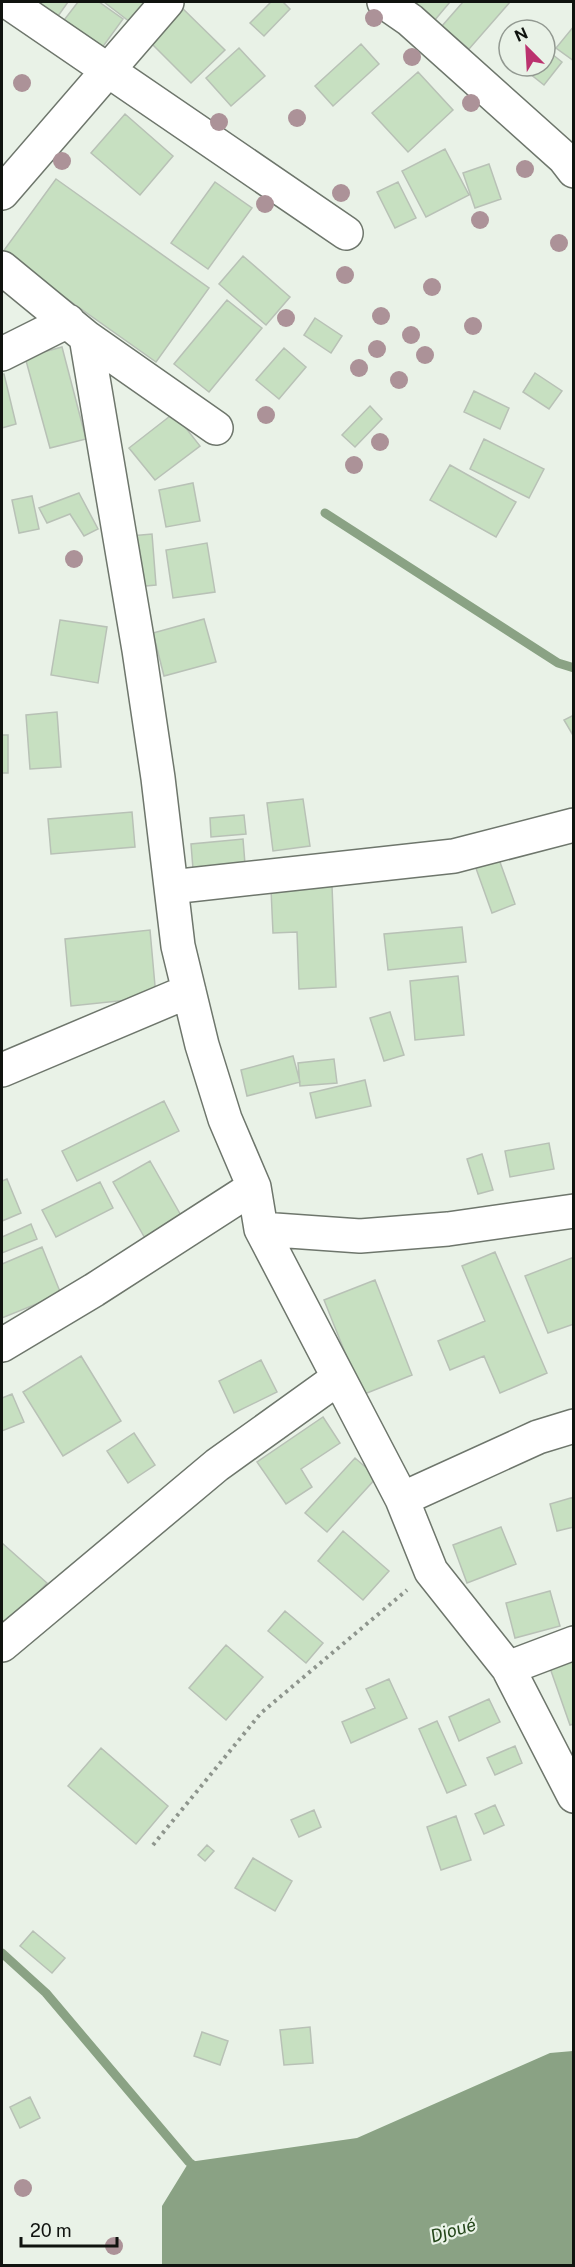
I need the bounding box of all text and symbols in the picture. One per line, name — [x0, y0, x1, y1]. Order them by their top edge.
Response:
north arrow — [497, 18, 557, 78]
text: N — [512, 24, 531, 46]
scale bar — [21, 2210, 117, 2248]
water label: Djoué — [428, 2213, 478, 2246]
text: 20 m — [30, 2220, 72, 2241]

